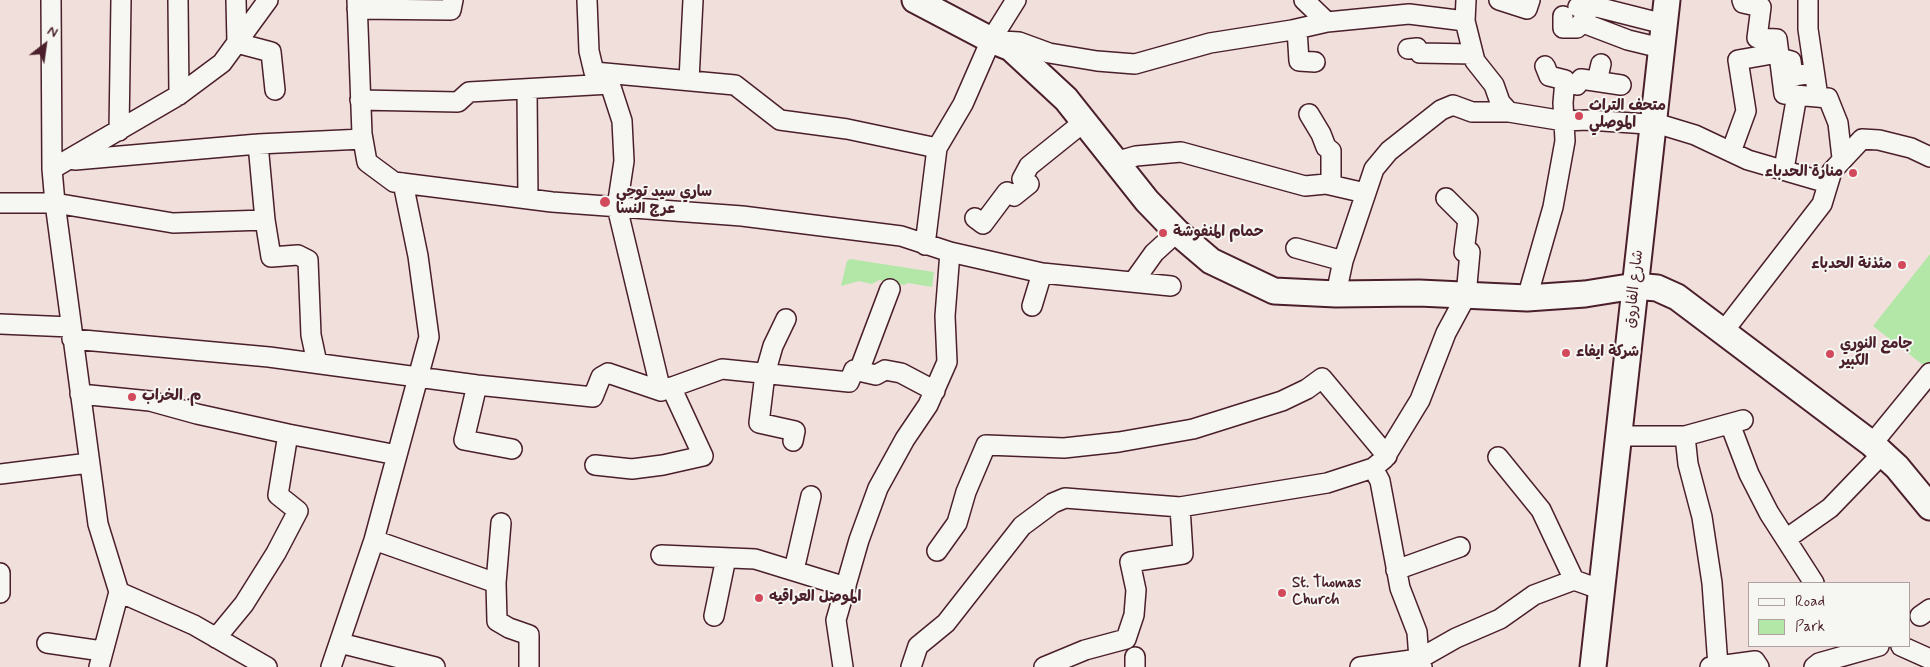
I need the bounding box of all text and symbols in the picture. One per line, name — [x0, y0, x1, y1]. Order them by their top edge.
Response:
north arrow — [20, 20, 70, 70]
text: N — [44, 22, 61, 42]
place label: متحف التراث الموصلي — [1589, 98, 1666, 133]
marker: متحف التراث الموصلي — [1573, 110, 1585, 122]
place label: منارة الحدباء — [1765, 164, 1843, 182]
marker: منارة الحدباء — [1847, 167, 1859, 179]
place label: ساري سيد توحي عرج النسا — [616, 184, 712, 219]
marker: ساري سيد توحي عرج النسا — [598, 195, 612, 209]
place label: حمام المنفوشة — [1173, 224, 1263, 242]
marker: حمام المنفوشة — [1157, 227, 1169, 239]
street label: شارع الفاروق — [1622, 249, 1648, 329]
place label: مئذنة الحدباء — [1811, 256, 1892, 274]
marker: مئذنة الحدباء — [1896, 259, 1908, 271]
place label: جامع النوري الكبير — [1840, 336, 1912, 371]
place label: شركة ايفاء — [1576, 344, 1639, 362]
marker: شركة ايفاء — [1560, 347, 1572, 359]
marker: جامع النوري الكبير — [1824, 348, 1836, 360]
place label: م. الخراب — [142, 388, 201, 406]
marker: م. الخراب — [126, 391, 138, 403]
place label: St. Thomas Church — [1292, 575, 1361, 610]
legend — [1748, 582, 1910, 647]
marker: St. Thomas Church — [1276, 587, 1288, 599]
place label: الموصل العراقيه — [769, 589, 861, 607]
marker: الموصل العراقيه — [753, 592, 765, 604]
text: Road — [1795, 592, 1825, 612]
text: Park — [1795, 617, 1825, 637]

